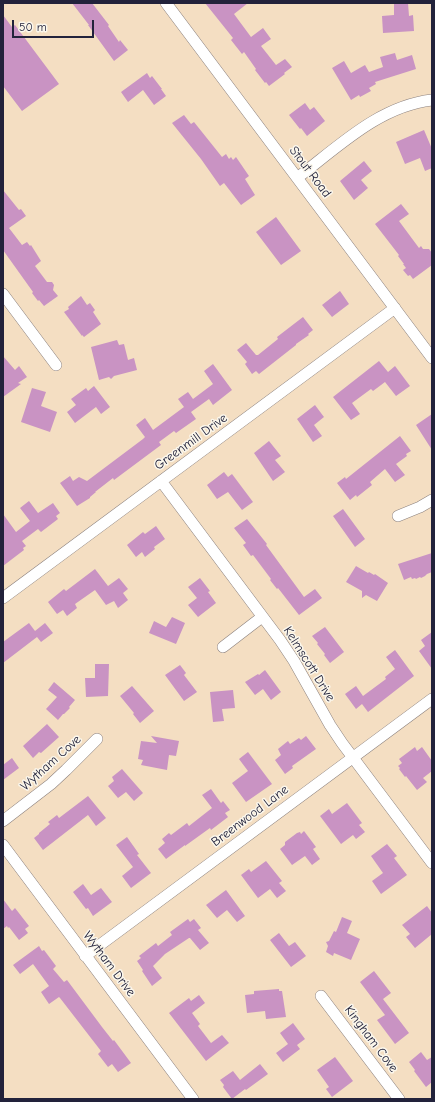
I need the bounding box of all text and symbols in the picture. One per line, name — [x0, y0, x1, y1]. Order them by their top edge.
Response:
scale bar — [14, 12, 96, 38]
text: 50 m — [19, 20, 47, 34]
street label: Stout Road — [286, 143, 334, 201]
street label: Greenmill Drive — [152, 410, 230, 474]
street label: Kelmscott Drive — [280, 624, 338, 704]
street label: Wytham Cove — [18, 732, 84, 794]
street label: Breenwood Lane — [208, 782, 292, 850]
street label: Wytham Drive — [79, 928, 139, 1000]
street label: Kingham Cove — [341, 1003, 401, 1075]

